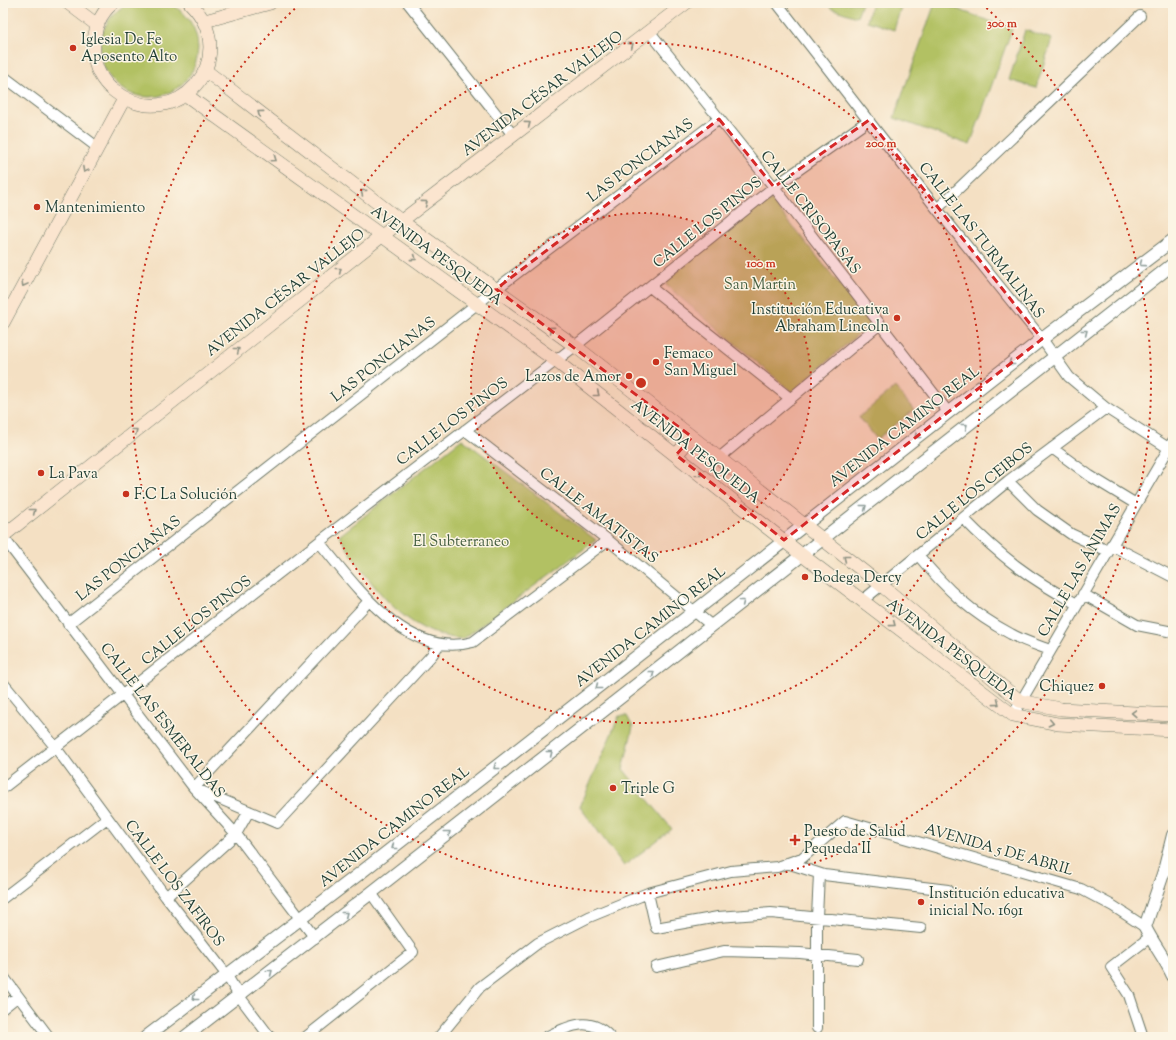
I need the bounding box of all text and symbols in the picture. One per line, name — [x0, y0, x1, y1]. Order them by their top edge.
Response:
text: 300 m — [987, 15, 1017, 33]
street label: AVENIDA CÉSAR VALLEJO — [457, 26, 628, 162]
place label: Iglesia De Fe Aposento Alto — [81, 30, 177, 68]
one-way arrow — [627, 42, 634, 49]
marker: Iglesia De Fe Aposento Alto — [68, 43, 78, 53]
one-way arrow — [257, 111, 264, 118]
street label: LAS PONCIANAS — [583, 114, 698, 208]
one-way arrow — [524, 121, 531, 129]
text: 200 m — [866, 135, 896, 153]
street label: CALLE CRISOPASAS — [755, 147, 865, 279]
one-way arrow — [270, 154, 277, 161]
street label: CALLE LAS TURMALINAS — [913, 158, 1049, 324]
one-way arrow — [82, 166, 90, 173]
street label: CALLE LOS PINOS — [649, 172, 767, 274]
one-way arrow — [360, 189, 367, 197]
place label: Mantenimiento — [45, 198, 145, 219]
street label: AVENIDA PESQUEDA — [366, 201, 506, 311]
one-way arrow — [420, 201, 427, 208]
marker: Mantenimiento — [32, 202, 42, 212]
street label: AVENIDA CÉSAR VALLEJO — [201, 223, 370, 362]
one-way arrow — [410, 253, 417, 260]
text: 100 m — [745, 255, 776, 273]
one-way arrow — [1139, 259, 1146, 266]
one-way arrow — [335, 267, 342, 274]
park label: San Martin — [724, 275, 796, 296]
one-way arrow — [21, 280, 28, 287]
place label: Institución Educativa Abraham Lincoln — [751, 300, 889, 338]
street label: LAS PONCIANAS — [327, 312, 441, 408]
marker: Institución Educativa Abraham Lincoln — [892, 313, 902, 323]
one-way arrow — [549, 327, 556, 334]
one-way arrow — [1080, 330, 1087, 337]
place label: Femaco San Miguel — [664, 344, 737, 382]
one-way arrow — [233, 348, 240, 355]
marker: Femaco San Miguel — [651, 357, 661, 367]
one-way arrow — [1008, 359, 1015, 366]
street label: AVENIDA CAMINO REAL — [825, 362, 985, 493]
place label: Lazos de Amor — [525, 367, 621, 388]
marker: Lazos de Amor — [624, 371, 634, 381]
street label: CALLE LOS PINOS — [393, 373, 513, 471]
centre of rings — [634, 376, 648, 390]
one-way arrow — [593, 389, 600, 396]
street label: AVENIDA PESQUEDA — [626, 395, 764, 509]
one-way arrow — [961, 424, 968, 431]
one-way arrow — [131, 428, 138, 435]
one-way arrow — [915, 432, 922, 439]
street label: CALLE LOS CEIBOS — [912, 438, 1038, 546]
street label: CALLE AMATISTAS — [534, 463, 662, 569]
place label: La Pava — [49, 464, 98, 485]
marker: La Pava — [36, 468, 46, 478]
one-way arrow — [695, 469, 702, 476]
place label: F.C La Solución — [134, 485, 237, 506]
marker: F.C La Solución — [121, 489, 131, 499]
street label: CALLE LAS ÁNIMAS — [1033, 500, 1127, 641]
one-way arrow — [859, 504, 866, 511]
one-way arrow — [29, 509, 36, 516]
street label: LAS PONCIANAS — [72, 511, 186, 607]
park label: El Subterraneo — [413, 532, 509, 553]
one-way arrow — [843, 556, 850, 563]
street label: AVENIDA CAMINO REAL — [571, 562, 731, 693]
place label: Bodega Dercy — [813, 568, 902, 589]
street label: CALLE LOS PINOS — [137, 571, 257, 671]
marker: Bodega Dercy — [800, 572, 810, 582]
street label: AVENIDA PESQUEDA — [882, 594, 1021, 706]
one-way arrow — [738, 599, 745, 606]
one-way arrow — [889, 620, 896, 627]
street label: CALLE LAS ESMERALDAS — [95, 639, 229, 803]
one-way arrow — [648, 670, 655, 677]
place label: Chiquez — [1039, 677, 1094, 698]
marker: Chiquez — [1097, 681, 1107, 691]
one-way arrow — [596, 682, 603, 689]
one-way arrow — [992, 698, 999, 705]
one-way arrow — [1131, 709, 1137, 718]
one-way arrow — [1048, 718, 1054, 726]
one-way arrow — [545, 751, 552, 758]
street label: AVENIDA CAMINO REAL — [315, 762, 475, 893]
one-way arrow — [493, 762, 500, 769]
place label: Triple G — [621, 779, 675, 800]
marker: Triple G — [608, 783, 618, 793]
street label: CALLE LOS ZAFIROS — [119, 816, 229, 952]
street label: AVENIDA 5 DE ABRIL — [922, 819, 1075, 882]
place label: Puesto de Salud Pequeda II — [804, 822, 906, 860]
one-way arrow — [443, 831, 450, 838]
marker: Puesto de Salud Pequeda II — [789, 834, 801, 846]
one-way arrow — [391, 842, 398, 849]
place label: Institución educativa inicial No. 1691 — [929, 884, 1065, 922]
marker: Institución educativa inicial No. 1691 — [916, 897, 926, 907]
one-way arrow — [341, 911, 348, 918]
one-way arrow — [265, 970, 272, 977]
one-way arrow — [193, 994, 200, 1001]

